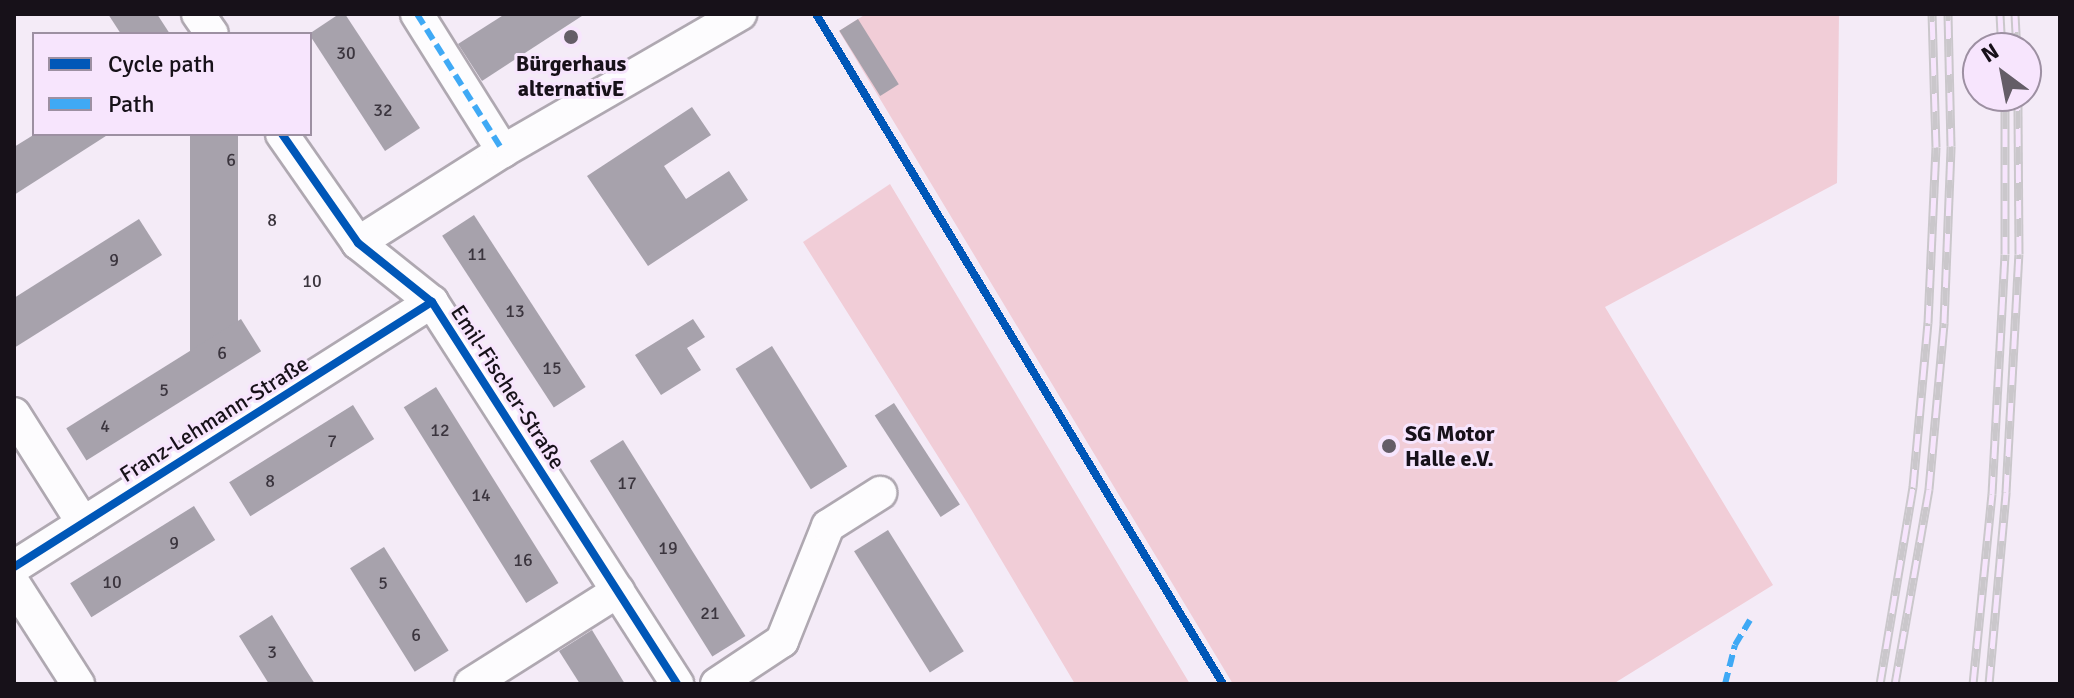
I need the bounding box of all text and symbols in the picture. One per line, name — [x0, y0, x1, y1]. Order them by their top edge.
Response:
marker: Bürgerhaus alternativE — [562, 28, 580, 46]
legend — [32, 32, 312, 136]
north arrow — [1962, 32, 2042, 112]
text: N — [1976, 37, 2004, 68]
house number: 30 — [336, 42, 356, 64]
text: Cycle path — [108, 49, 215, 79]
place label: Bürgerhaus alternativE — [516, 50, 626, 102]
text: Path — [108, 89, 154, 119]
house number: 32 — [373, 99, 393, 121]
house number: 6 — [226, 149, 236, 171]
house number: 8 — [267, 209, 277, 231]
house number: 11 — [467, 243, 487, 265]
house number: 9 — [109, 249, 119, 271]
house number: 10 — [302, 270, 322, 292]
street label: Emil-Fischer-Straße — [445, 300, 571, 474]
house number: 13 — [505, 300, 525, 322]
house number: 6 — [217, 342, 227, 364]
street label: Franz-Lehmann-Straße — [115, 350, 313, 488]
house number: 15 — [542, 357, 562, 379]
house number: 5 — [159, 379, 169, 401]
house number: 4 — [100, 415, 110, 437]
house number: 12 — [430, 419, 450, 441]
place label: SG Motor Halle e.V. — [1405, 420, 1494, 472]
house number: 7 — [327, 430, 337, 452]
marker: SG Motor Halle e.V. — [1380, 437, 1398, 455]
house number: 8 — [265, 470, 275, 492]
house number: 17 — [617, 472, 637, 494]
house number: 14 — [471, 484, 491, 506]
house number: 9 — [169, 532, 179, 554]
house number: 19 — [658, 537, 678, 559]
house number: 16 — [513, 549, 533, 571]
house number: 10 — [102, 571, 122, 593]
house number: 5 — [378, 572, 388, 594]
house number: 21 — [700, 602, 720, 624]
house number: 6 — [411, 624, 421, 646]
house number: 3 — [267, 641, 277, 663]

